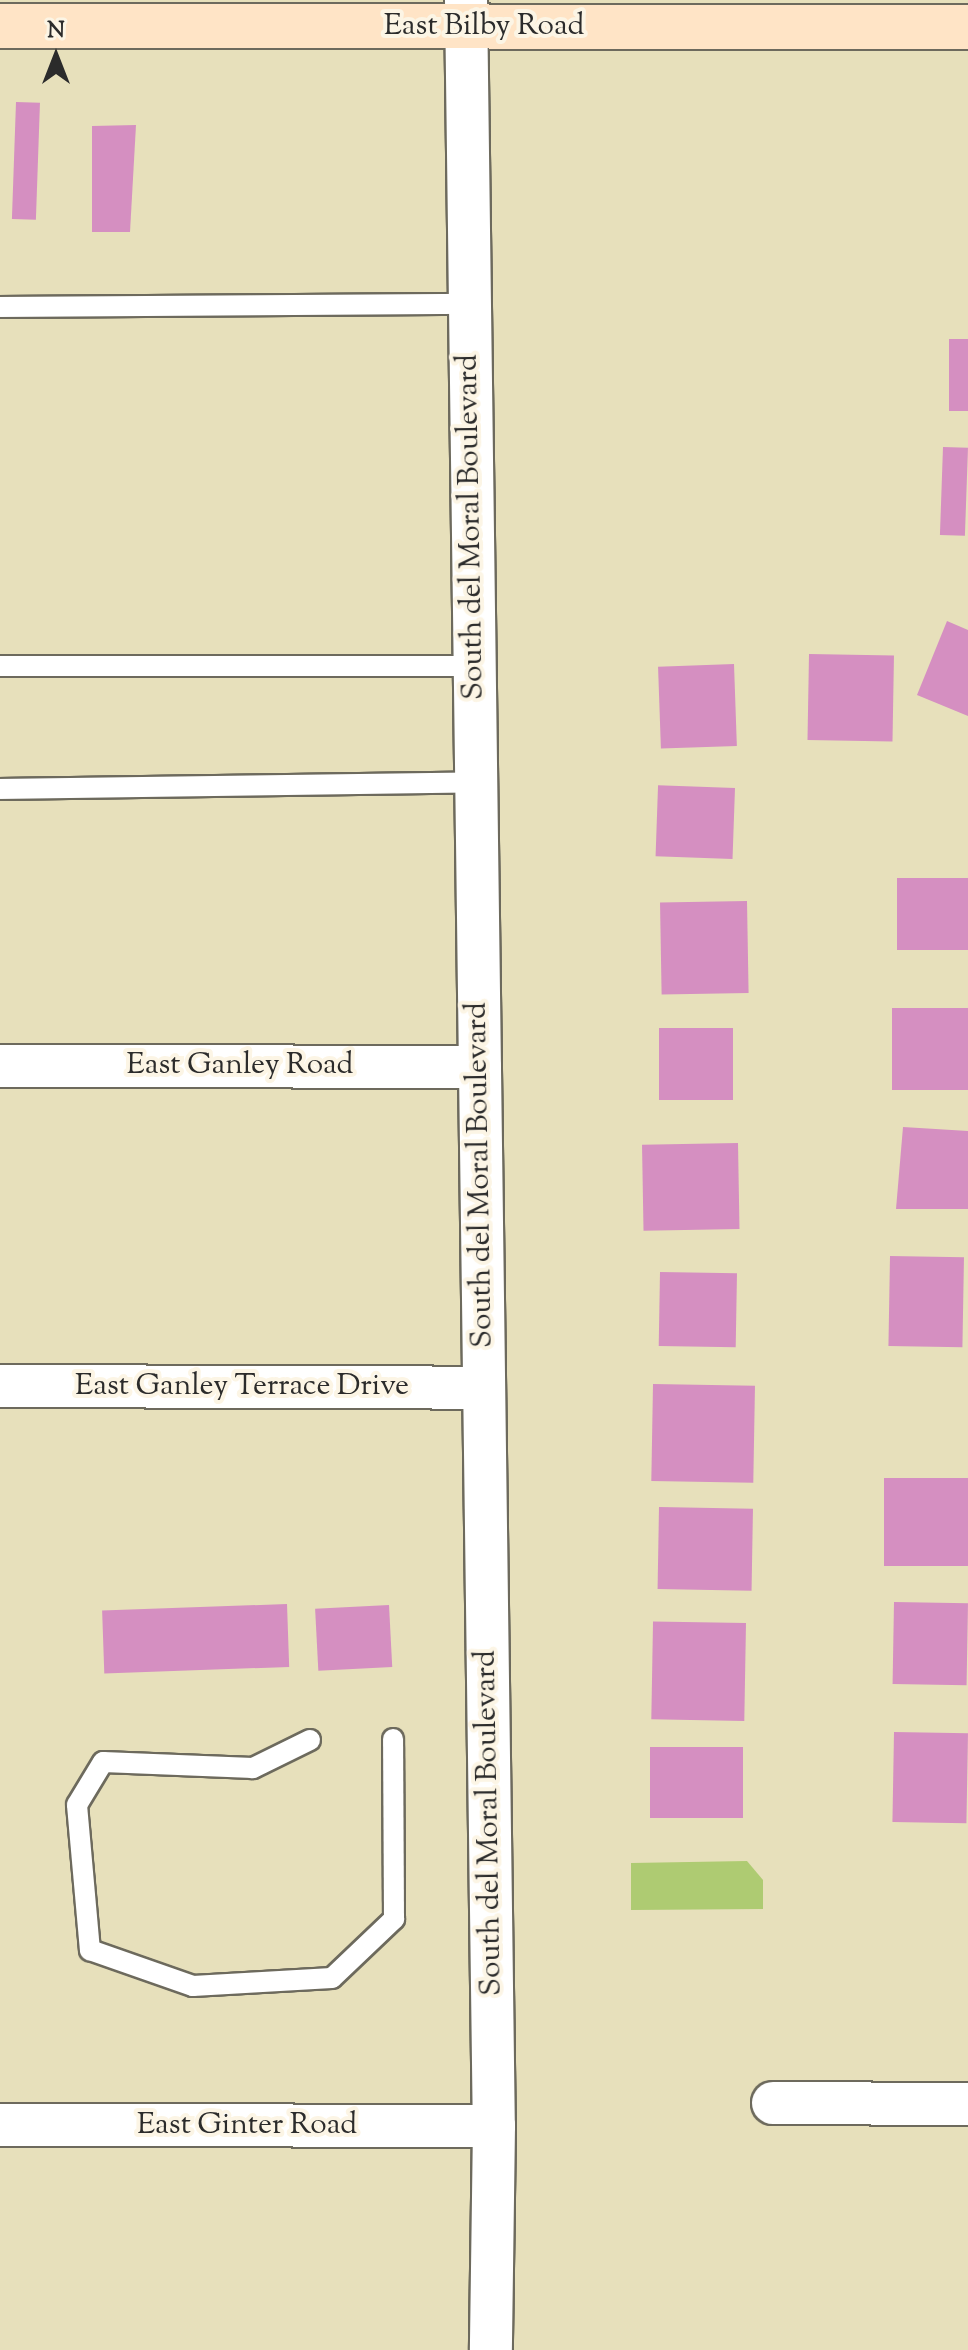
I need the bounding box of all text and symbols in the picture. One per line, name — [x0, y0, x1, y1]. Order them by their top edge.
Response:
street label: East Bilby Road — [384, 9, 584, 45]
north arrow — [16, 16, 96, 96]
text: N — [47, 16, 65, 48]
street label: South del Moral Boulevard — [451, 354, 493, 700]
street label: South del Moral Boulevard — [460, 1002, 502, 1348]
street label: East Ganley Road — [127, 1048, 353, 1084]
street label: East Ganley Terrace Drive — [75, 1369, 409, 1405]
street label: South del Moral Boulevard — [469, 1650, 511, 1996]
street label: East Ginter Road — [137, 2108, 357, 2144]

